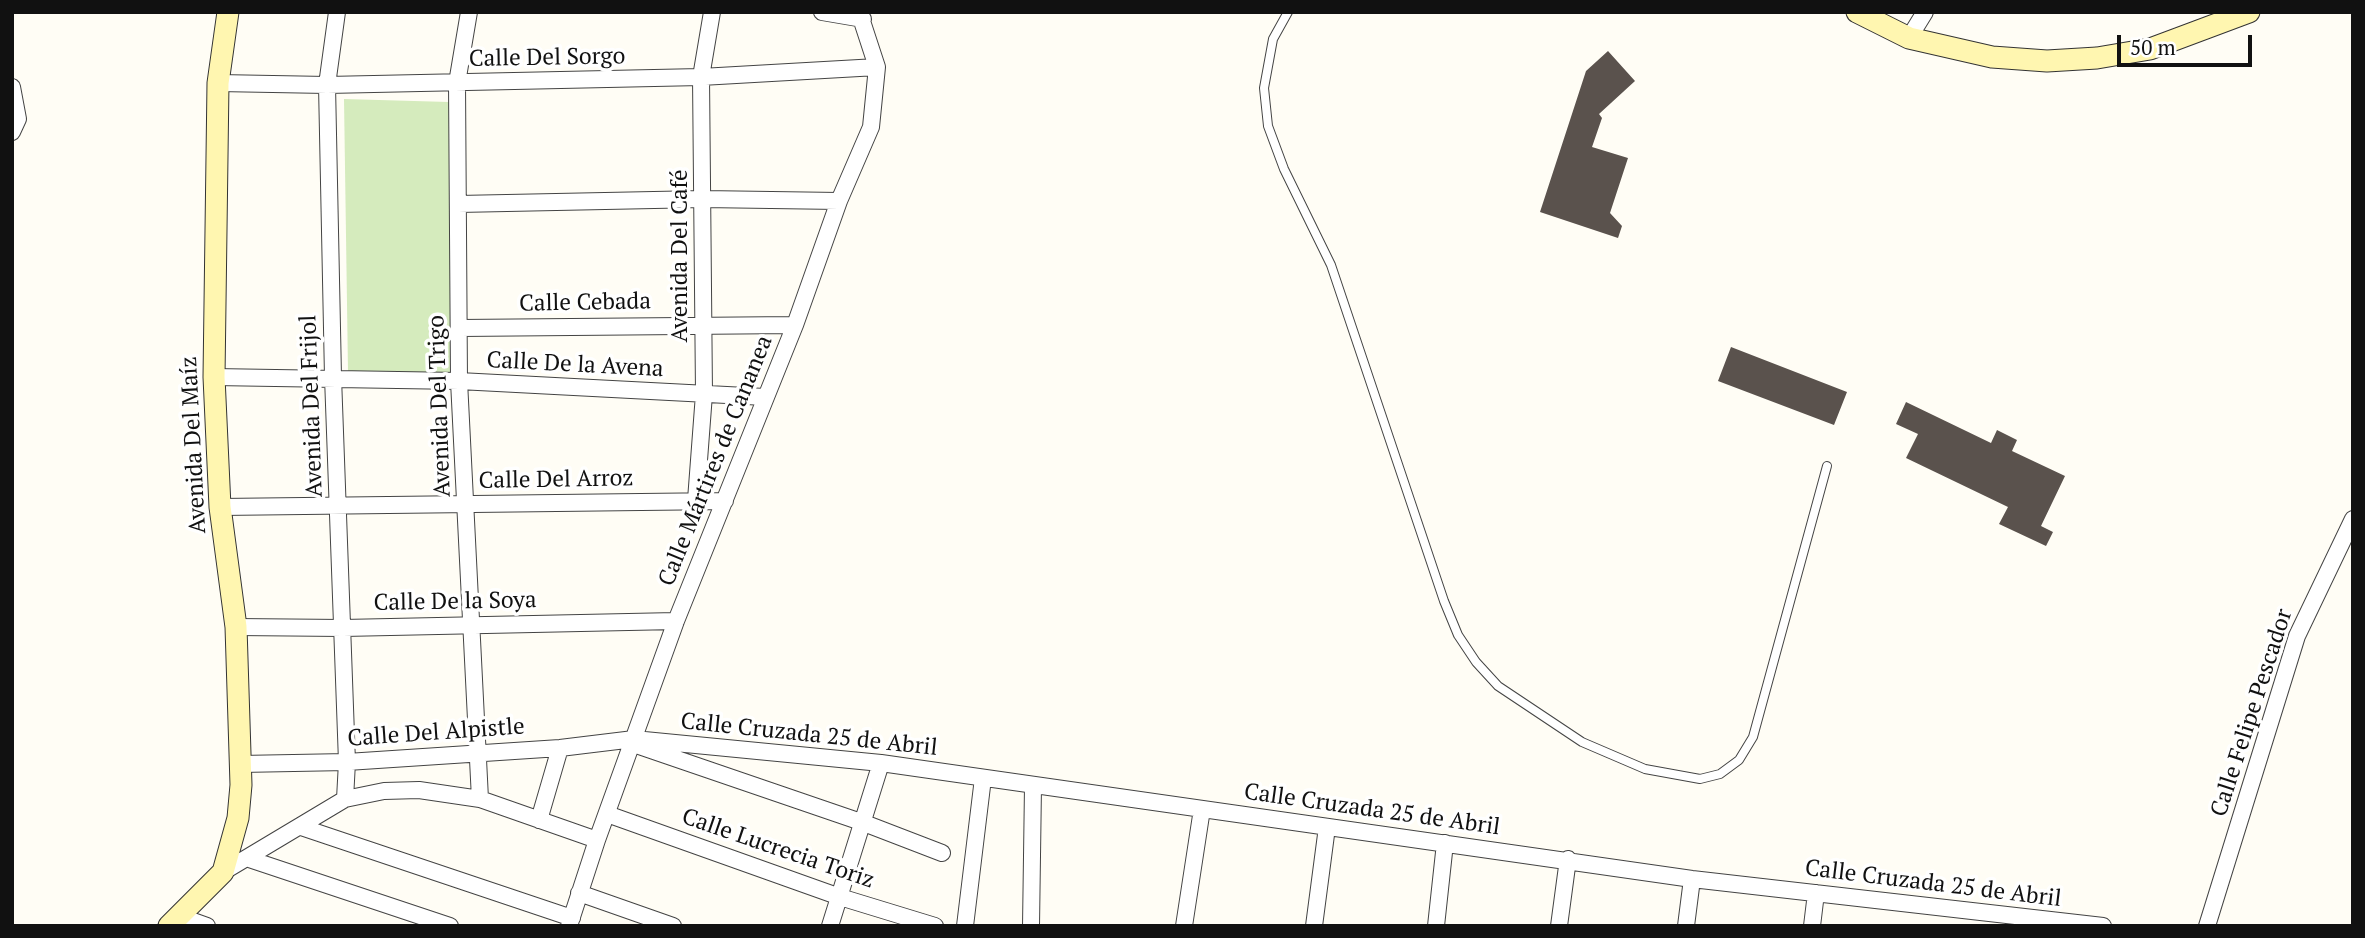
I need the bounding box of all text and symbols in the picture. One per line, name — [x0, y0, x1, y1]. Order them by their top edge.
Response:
scale bar — [2120, 21, 2255, 65]
text: 50 m — [2130, 33, 2176, 61]
street label: Calle Del Sorgo — [469, 43, 625, 73]
street label: Avenida Del Café — [666, 169, 694, 343]
street label: Calle Cebada — [519, 288, 651, 318]
street label: Avenida Del Frijol — [295, 314, 329, 498]
street label: Avenida Del Trigo — [423, 315, 457, 497]
street label: Calle Mártires de Cananea — [653, 332, 779, 590]
street label: Calle De la Avena — [486, 347, 664, 383]
street label: Avenida Del Maíz — [176, 356, 212, 534]
street label: Calle Del Arroz — [478, 465, 634, 495]
street label: Calle De la Soya — [373, 587, 537, 617]
street label: Calle Felipe Pescador — [2205, 606, 2299, 820]
street label: Calle Cruzada 25 de Abril — [679, 708, 939, 762]
street label: Calle Del Alpistle — [347, 713, 525, 753]
street label: Calle Cruzada 25 de Abril — [1242, 778, 1502, 842]
street label: Calle Lucrecia Toriz — [678, 803, 878, 895]
street label: Calle Cruzada 25 de Abril — [1803, 855, 2063, 913]

